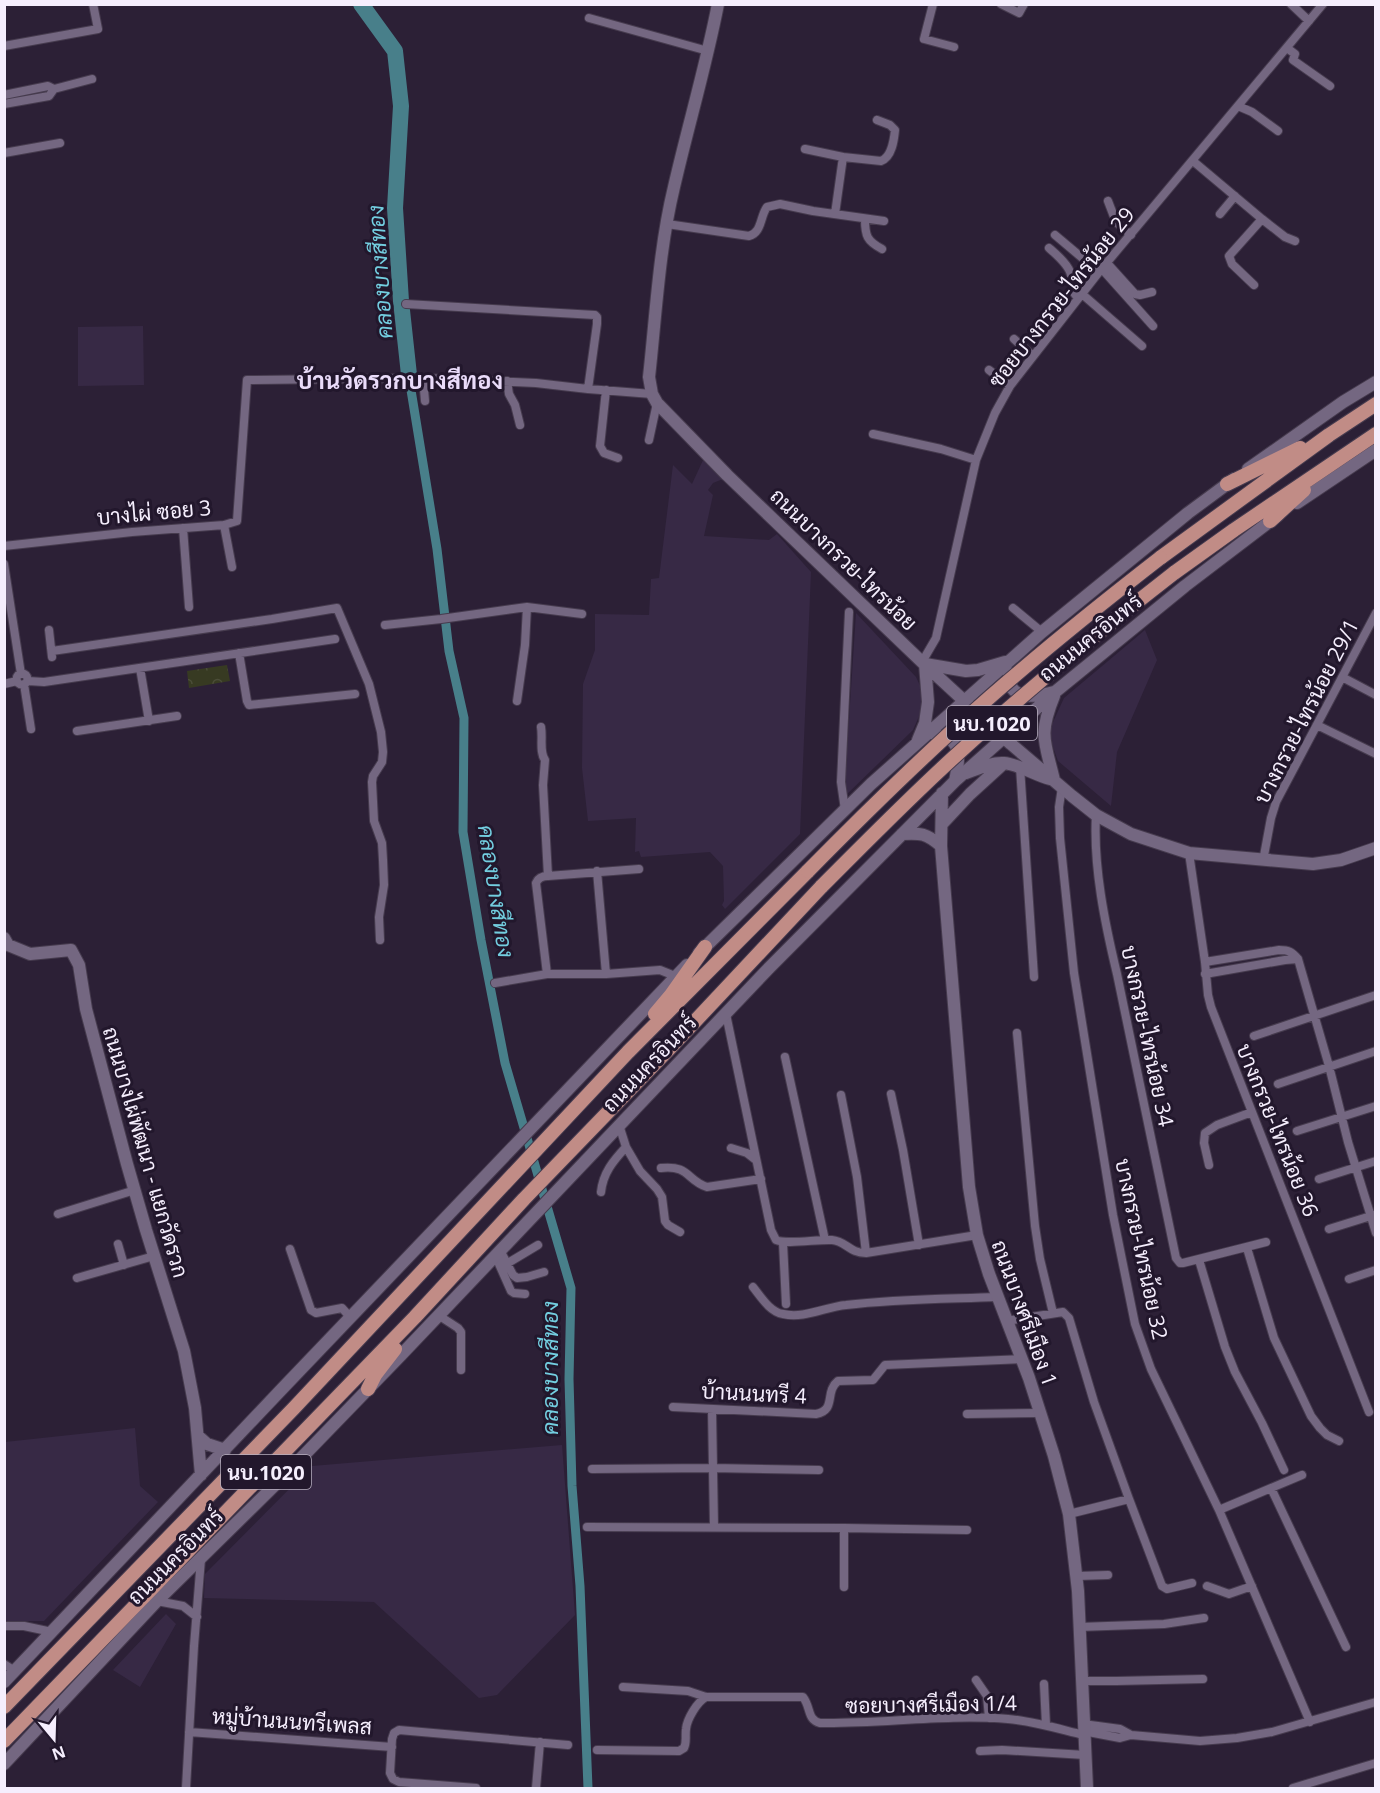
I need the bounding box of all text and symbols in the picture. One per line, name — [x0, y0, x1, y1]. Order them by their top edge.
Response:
street label: ซอยบางกรวย-ไทรน้อย 29 — [982, 201, 1140, 393]
water label: คลองบางสีทอง — [359, 204, 399, 340]
district label: บ้านวัดรวกบางสีทอง — [297, 363, 503, 396]
street label: ถนนบางกรวย-ไทรน้อย — [765, 482, 923, 636]
street label: บางไผ่ ซอย 3 — [96, 493, 212, 531]
street label: ถนนนครอินทร์ — [1033, 587, 1147, 687]
street label: บางกรวย-ไทรน้อย 29/1 — [1247, 614, 1365, 808]
road number: นบ.1020 — [947, 706, 1037, 740]
water label: คลองบางสีทอง — [472, 823, 522, 959]
street label: บางกรวย-ไทรน้อย 34 — [1115, 943, 1181, 1129]
street label: ถนนนครอินทร์ — [596, 1008, 702, 1118]
street label: ถนนบางไผ่พัฒนา - แยกวัดรวก — [97, 1023, 195, 1281]
street label: บางกรวย-ไทรน้อย 36 — [1230, 1039, 1326, 1221]
street label: บางกรวย-ไทรน้อย 32 — [1109, 1156, 1175, 1342]
street label: ถนนบางศรีเมือง 1 — [986, 1236, 1064, 1390]
water label: คลองบางสีทอง — [534, 1301, 564, 1435]
street label: บ้านนนทรี 4 — [701, 1376, 807, 1410]
road number: นบ.1020 — [221, 1455, 311, 1489]
street label: ถนนนครอินทร์ — [121, 1502, 229, 1610]
street label: ซอยบางศรีเมือง 1/4 — [845, 1689, 1017, 1719]
street label: หมู่บ้านนนทรีเพลส — [211, 1701, 373, 1743]
north arrow — [24, 1709, 84, 1769]
text: N — [49, 1741, 69, 1766]

